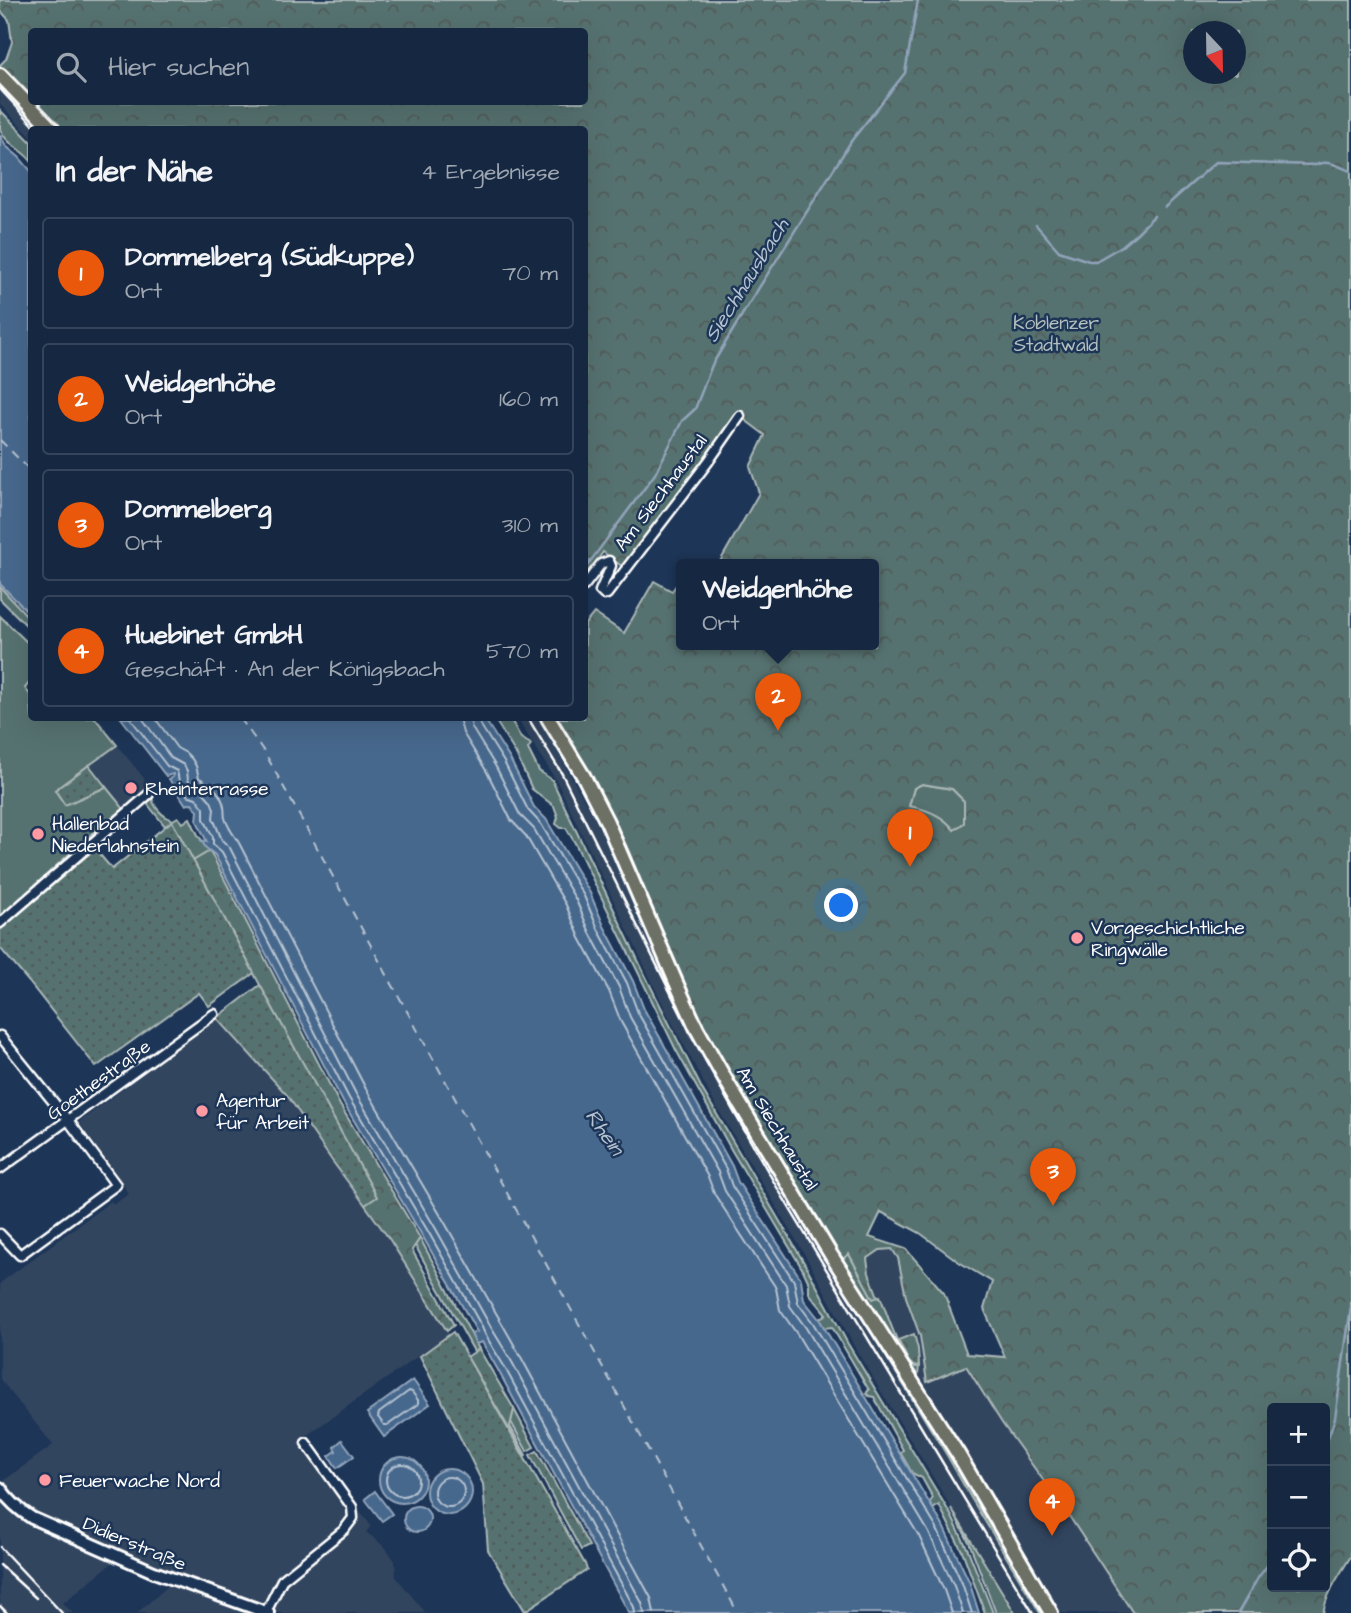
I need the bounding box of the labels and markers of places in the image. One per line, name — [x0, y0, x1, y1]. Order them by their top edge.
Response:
pin: 2 — [755, 673, 801, 731]
place label: Rheinterrasse — [145, 776, 269, 803]
marker: Rheinterrasse — [123, 780, 139, 796]
pin: 1 — [887, 809, 933, 867]
place label: Hallenbad Niederlahnstein — [52, 811, 179, 860]
marker: Hallenbad Niederlahnstein — [30, 826, 46, 842]
place label: Vorgeschichtliche Ringwälle — [1091, 915, 1245, 965]
marker: Vorgeschichtliche Ringwälle — [1069, 930, 1085, 946]
place label: Agentur für Arbeit — [216, 1088, 310, 1137]
marker: Agentur für Arbeit — [194, 1103, 210, 1119]
pin: 3 — [1030, 1148, 1076, 1206]
place label: Feuerwache Nord — [59, 1468, 220, 1495]
marker: Feuerwache Nord — [37, 1472, 53, 1488]
pin: 4 — [1029, 1478, 1075, 1536]

